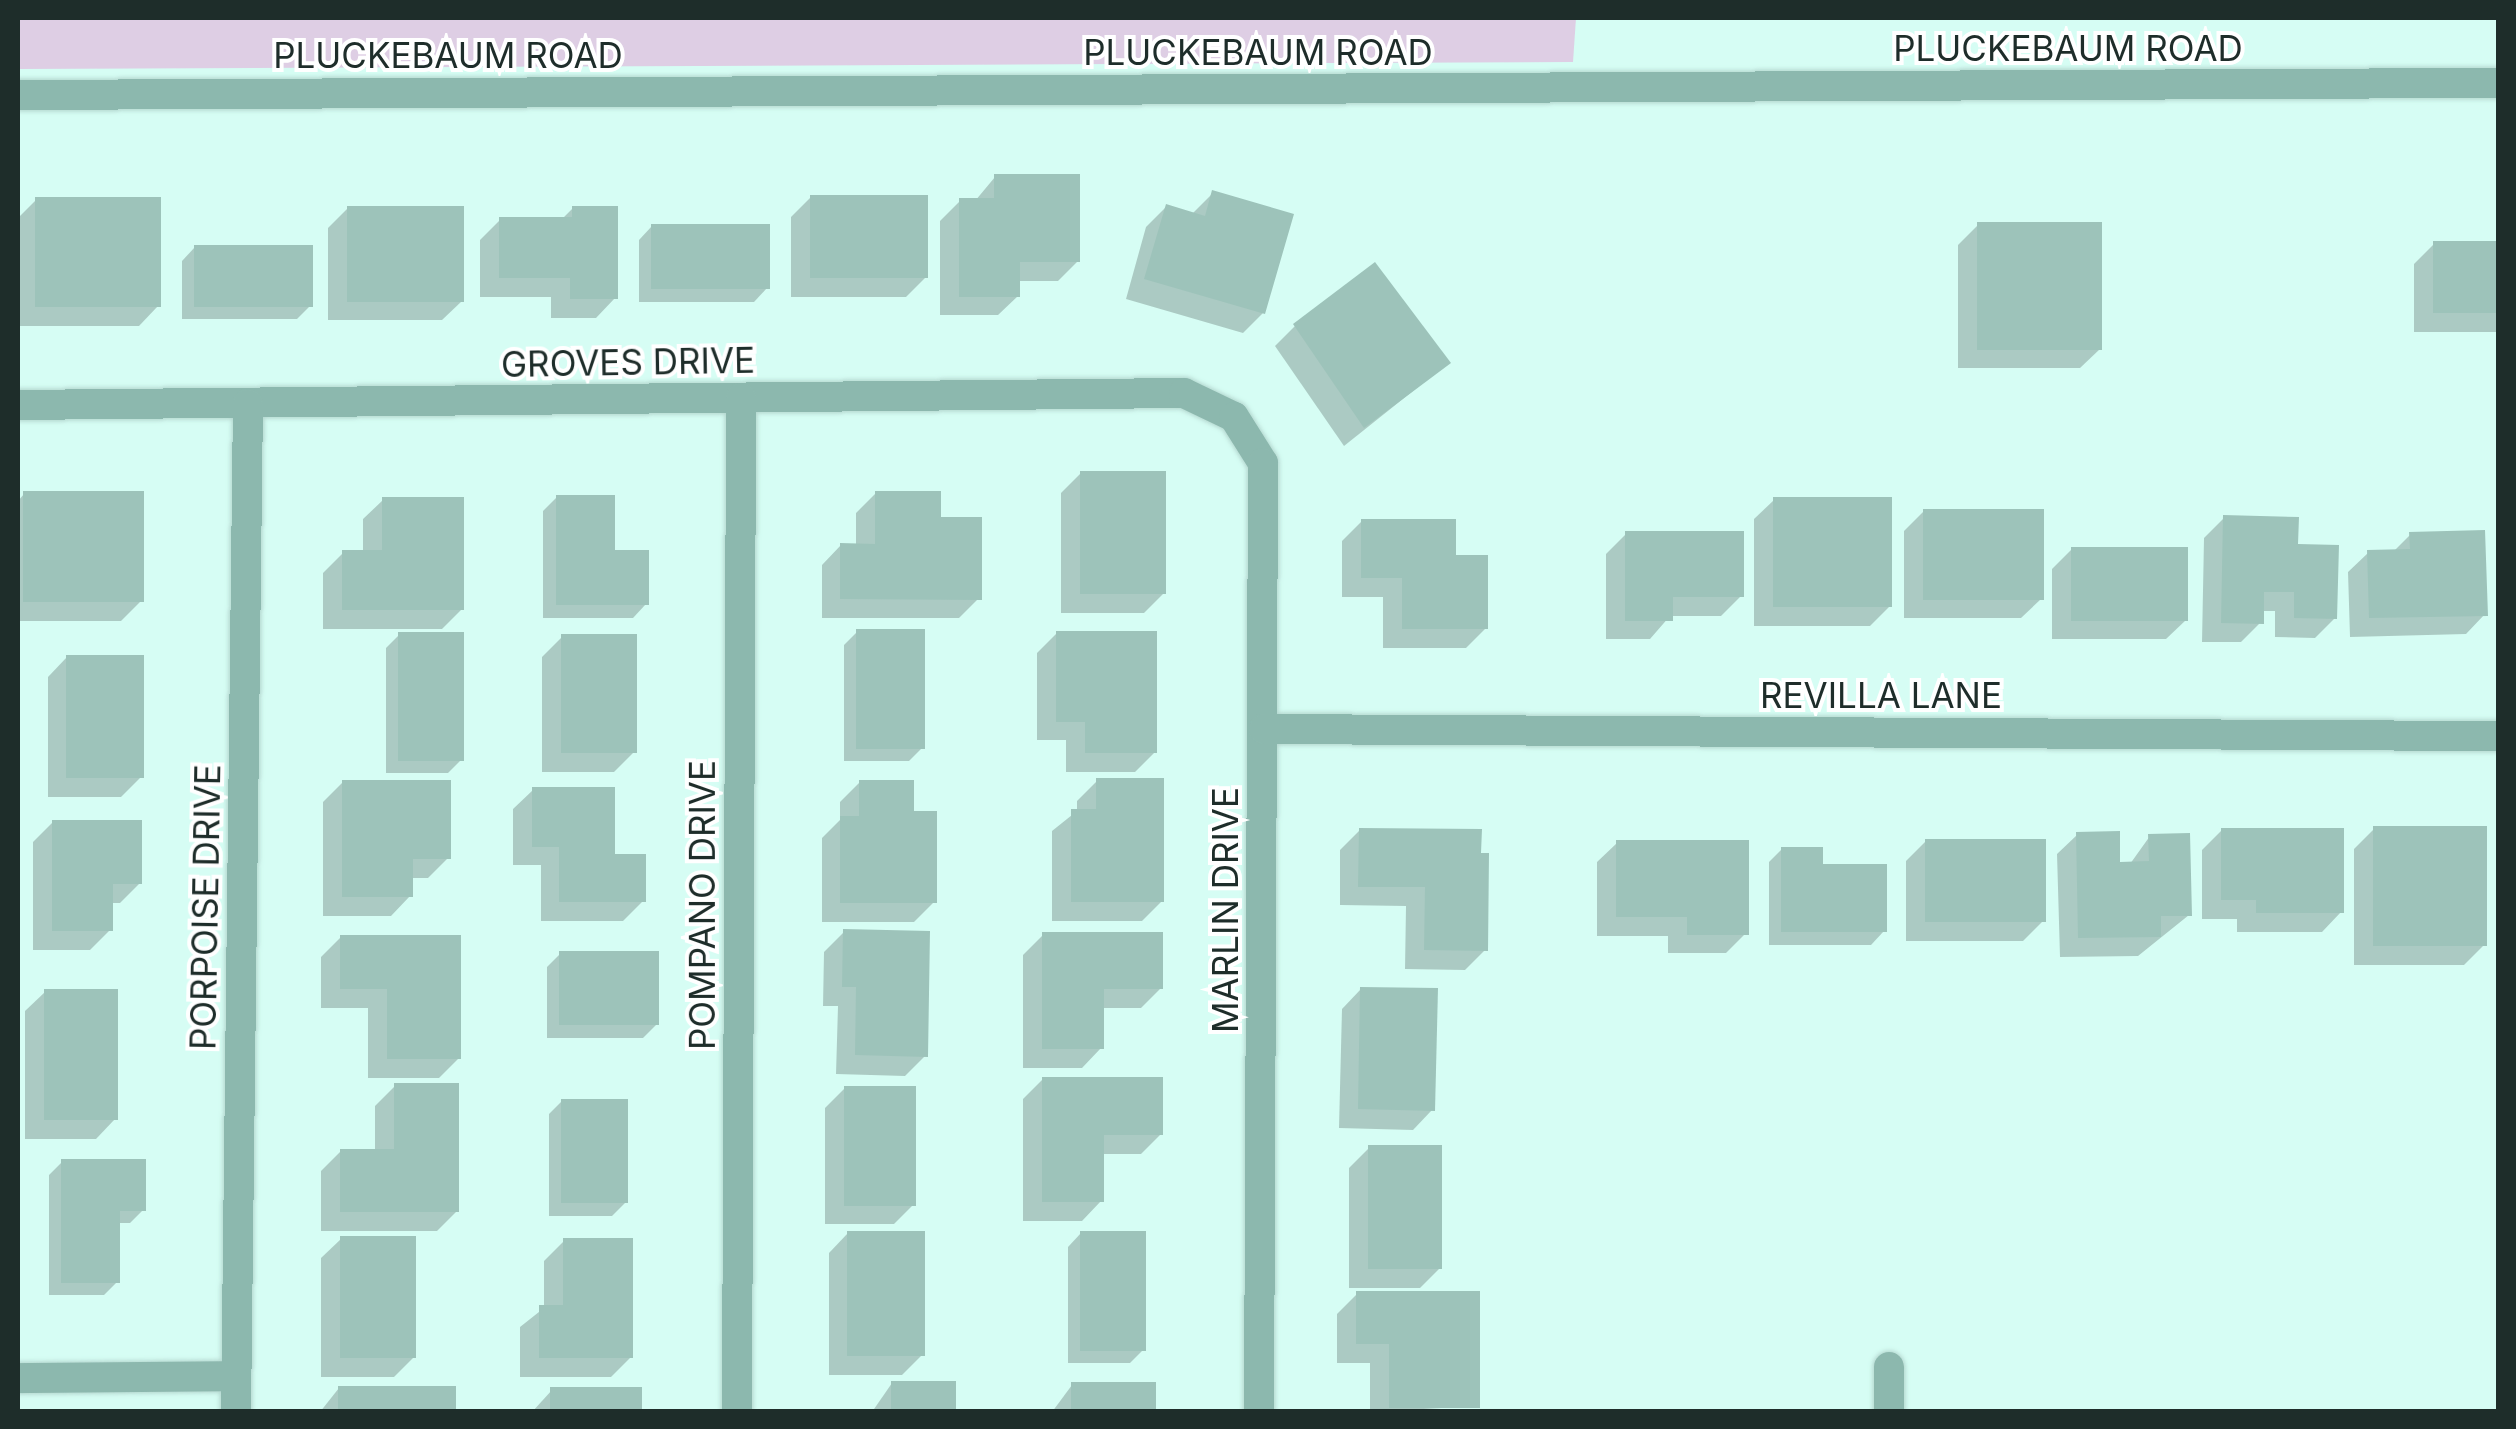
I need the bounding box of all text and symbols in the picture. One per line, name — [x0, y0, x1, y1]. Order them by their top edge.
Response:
street label: PLUCKEBAUM ROAD — [1893, 27, 2243, 69]
street label: PLUCKEBAUM ROAD — [1083, 31, 1433, 73]
street label: PLUCKEBAUM ROAD — [273, 34, 623, 76]
street label: GROVES DRIVE — [501, 339, 755, 385]
street label: REVILLA LANE — [1760, 674, 2002, 716]
street label: POMPANO DRIVE — [681, 760, 723, 1050]
street label: PORPOISE DRIVE — [182, 764, 228, 1050]
street label: MARLIN DRIVE — [1204, 787, 1246, 1033]

